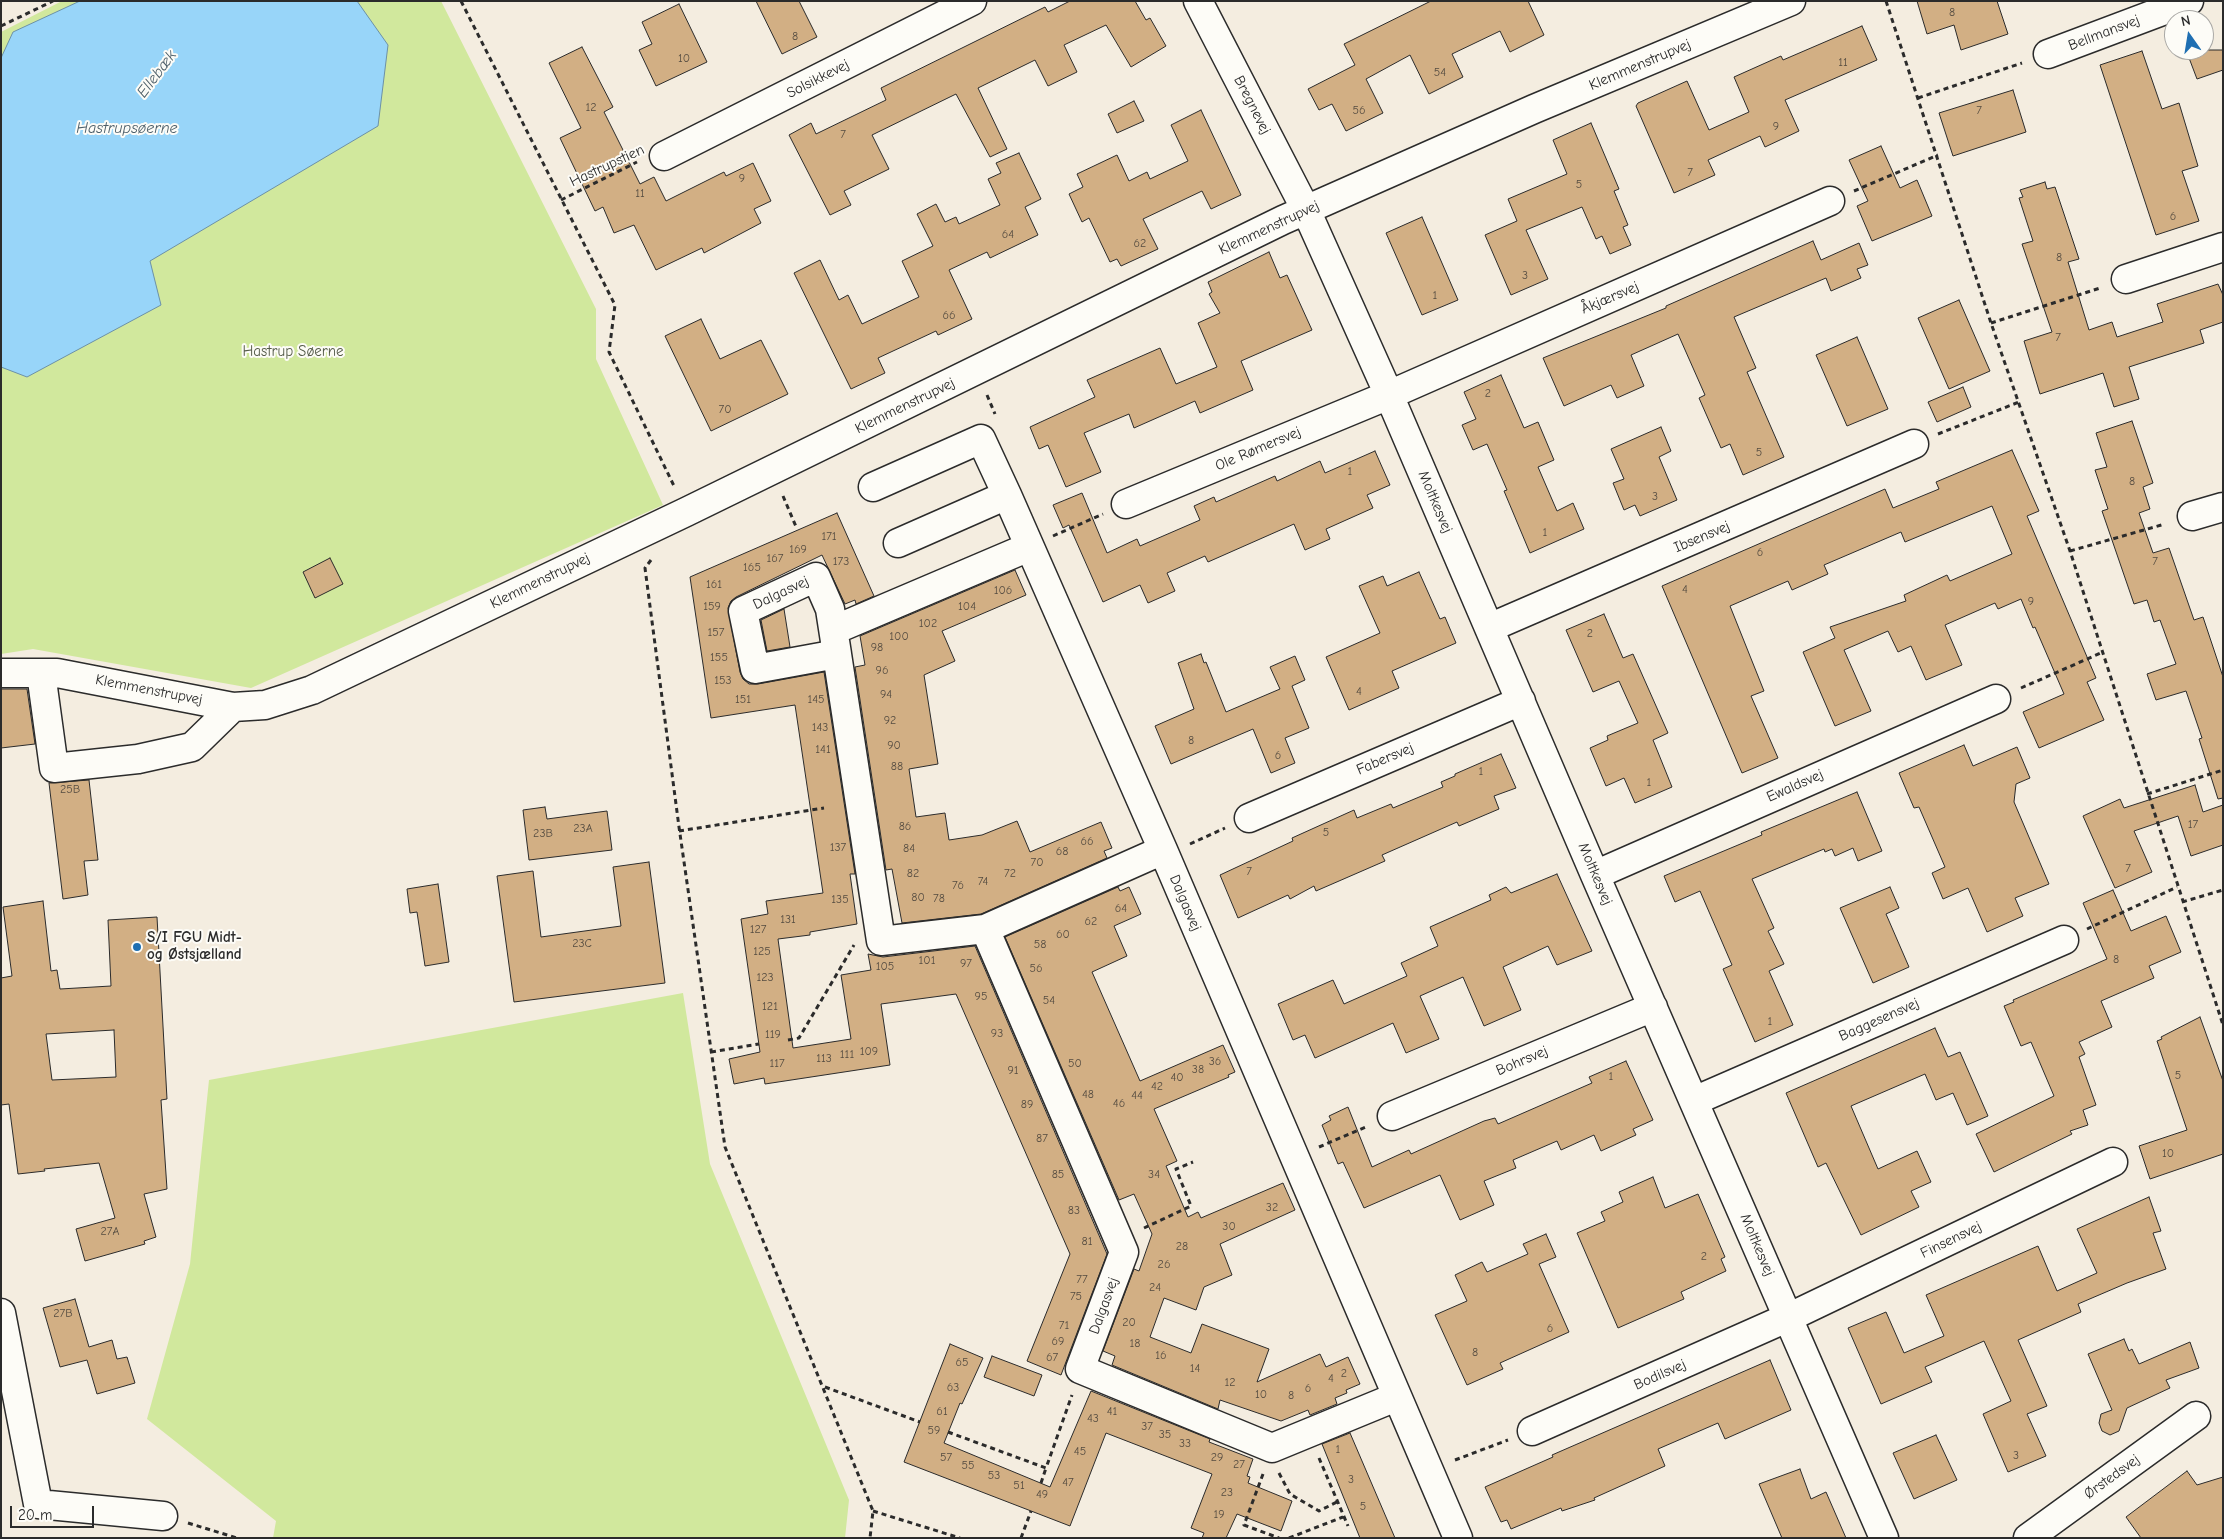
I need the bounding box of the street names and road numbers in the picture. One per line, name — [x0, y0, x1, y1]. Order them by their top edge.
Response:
street label: Bellmansvej — [2066, 11, 2142, 55]
street label: Klemmenstrupvej — [1586, 35, 1694, 95]
street label: Solsikkevej — [784, 56, 852, 102]
street label: Bregnevej — [1230, 73, 1274, 137]
street label: Hastrupstien — [567, 141, 647, 191]
street label: Klemmenstrupvej — [1216, 197, 1322, 259]
street label: Åkjærsvej — [1578, 278, 1642, 318]
street label: Klemmenstrupvej — [852, 374, 958, 438]
street label: Ole Rømersvej — [1212, 423, 1304, 475]
street label: Moltkesvej — [1414, 468, 1456, 536]
street label: Ibsensvej — [1671, 517, 1733, 557]
street label: Klemmenstrupvej — [487, 549, 593, 613]
street label: Dalgasvej — [750, 572, 812, 614]
street label: Klemmenstrupvej — [94, 671, 204, 709]
street label: Fabersvej — [1354, 739, 1416, 779]
street label: Ewaldsvej — [1764, 766, 1826, 806]
street label: Moltkesvej — [1574, 840, 1616, 908]
street label: Dalgasvej — [1165, 872, 1205, 934]
street label: Baggesensvej — [1836, 994, 1922, 1046]
street label: Bohrsvej — [1493, 1042, 1551, 1080]
street label: Moltkesvej — [1736, 1211, 1778, 1279]
street label: Finsensvej — [1918, 1218, 1984, 1262]
street label: Dalgasvej — [1085, 1275, 1123, 1337]
street label: Bodilsvej — [1631, 1356, 1689, 1394]
street label: Ørstedsvej — [2081, 1451, 2143, 1503]

